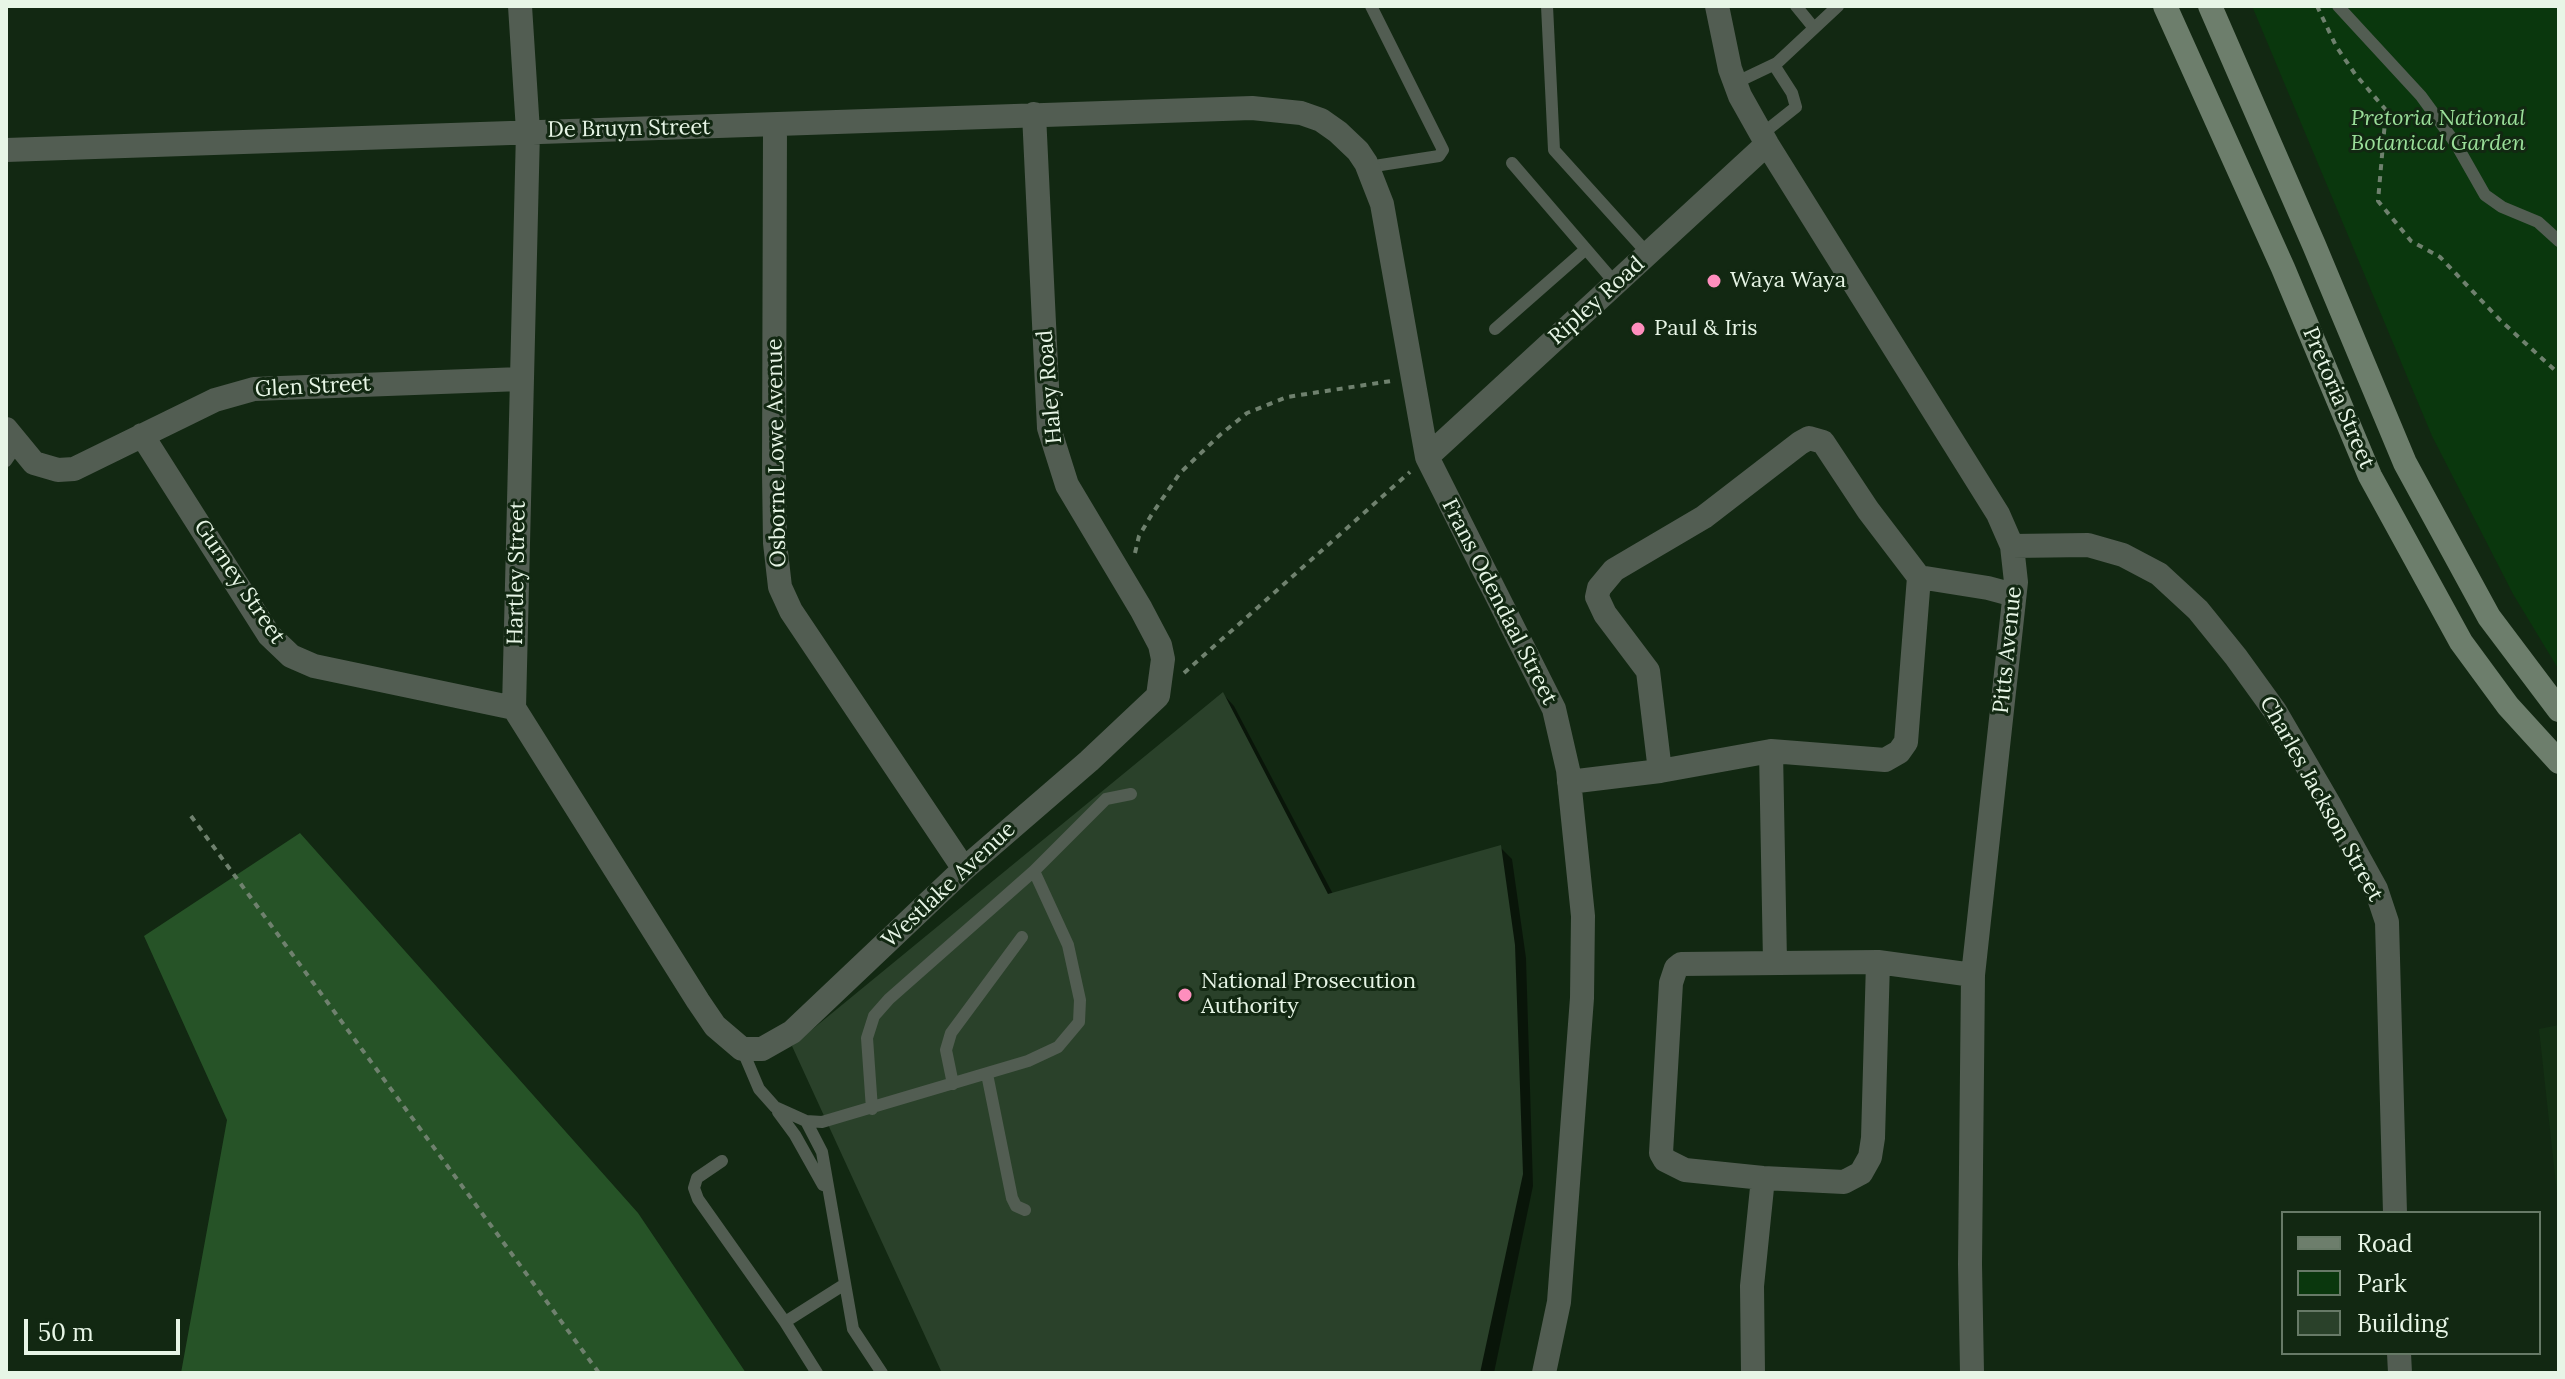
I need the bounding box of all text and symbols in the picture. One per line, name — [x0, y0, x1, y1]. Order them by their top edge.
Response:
park label: Pretoria National Botanical Garden — [2351, 106, 2525, 158]
street label: De Bruyn Street — [547, 114, 711, 144]
street label: Ripley Road — [1544, 251, 1650, 351]
place label: Waya Waya — [1730, 268, 1846, 294]
marker: Waya Waya — [1705, 272, 1723, 290]
place label: Paul & Iris — [1654, 316, 1757, 342]
marker: Paul & Iris — [1629, 320, 1647, 338]
street label: Pretoria Street — [2296, 323, 2380, 473]
street label: Haley Road — [1032, 329, 1068, 445]
street label: Osborne Lowe Avenue — [762, 338, 792, 568]
street label: Glen Street — [254, 371, 372, 403]
street label: Frans Odendaal Street — [1436, 495, 1562, 709]
street label: Hartley Street — [503, 501, 531, 645]
street label: Gurney Street — [188, 515, 290, 649]
street label: Pitts Avenue — [1988, 585, 2028, 715]
street label: Charles Jackson Street — [2254, 692, 2388, 906]
street label: Westlake Avenue — [877, 816, 1021, 954]
place label: National Prosecution Authority — [1201, 969, 1416, 1020]
marker: National Prosecution Authority — [1176, 986, 1194, 1004]
legend — [2281, 1211, 2541, 1355]
text: Road — [2357, 1228, 2413, 1259]
text: Park — [2357, 1268, 2407, 1299]
scale bar — [28, 1303, 184, 1353]
text: Building — [2357, 1308, 2448, 1339]
text: 50 m — [38, 1317, 94, 1348]

